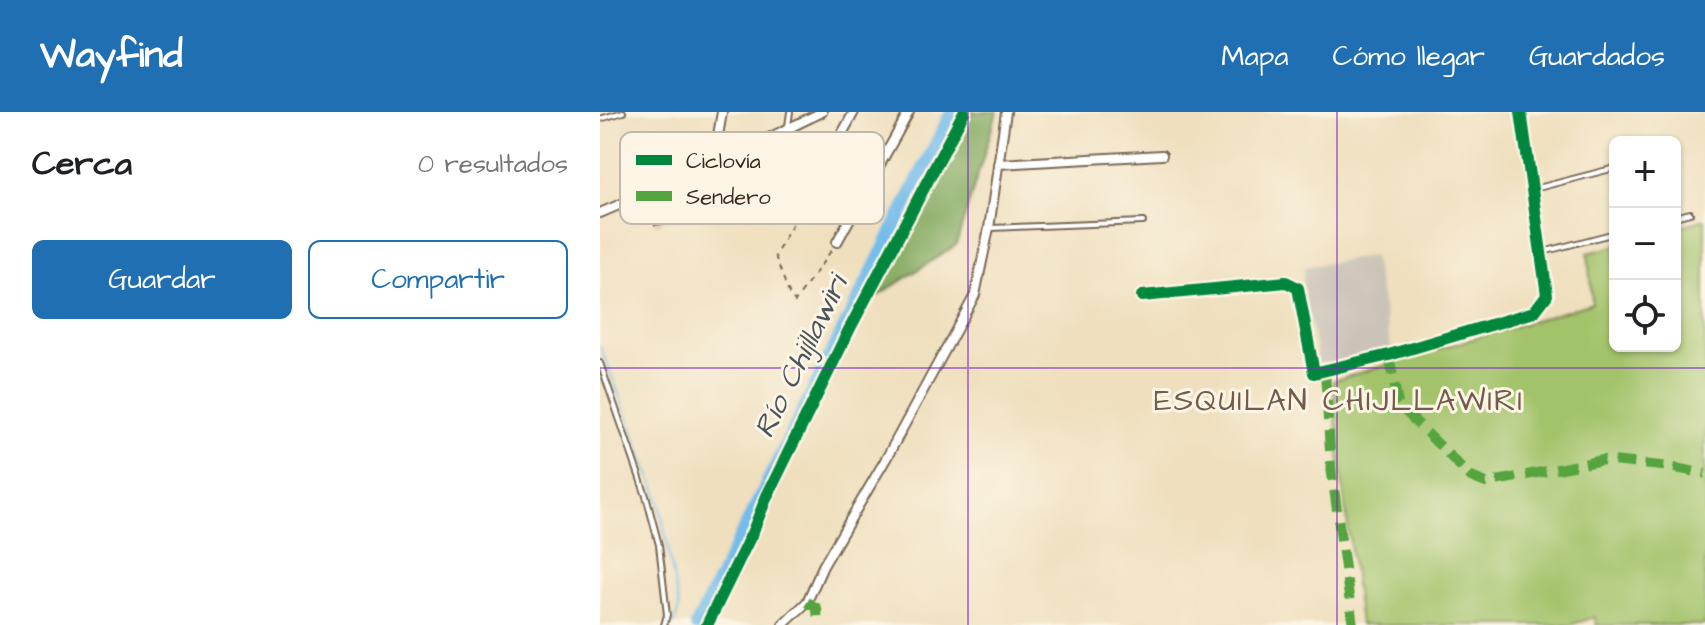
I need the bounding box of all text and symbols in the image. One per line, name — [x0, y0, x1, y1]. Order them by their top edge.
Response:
text: Wayfind — [40, 30, 183, 82]
text: Mapa — [1221, 37, 1289, 76]
text: Cómo llegar — [1333, 37, 1485, 76]
text: Guardados — [1529, 37, 1665, 76]
legend — [620, 132, 884, 224]
map controls — [1609, 136, 1681, 352]
button: + — [1609, 136, 1681, 208]
text: Cerca — [32, 140, 132, 188]
text: 0 resultados — [418, 146, 568, 182]
text: Ciclovía — [686, 146, 761, 177]
text: Sendero — [686, 182, 771, 213]
button: − — [1609, 208, 1681, 280]
button: Guardar — [32, 240, 292, 319]
button: Compartir — [308, 240, 568, 319]
water label: Río Chijllawiri — [744, 266, 860, 445]
button: locate — [1609, 280, 1681, 352]
district label: ESQUILAN CHIJLLAWIRI — [1154, 380, 1524, 422]

